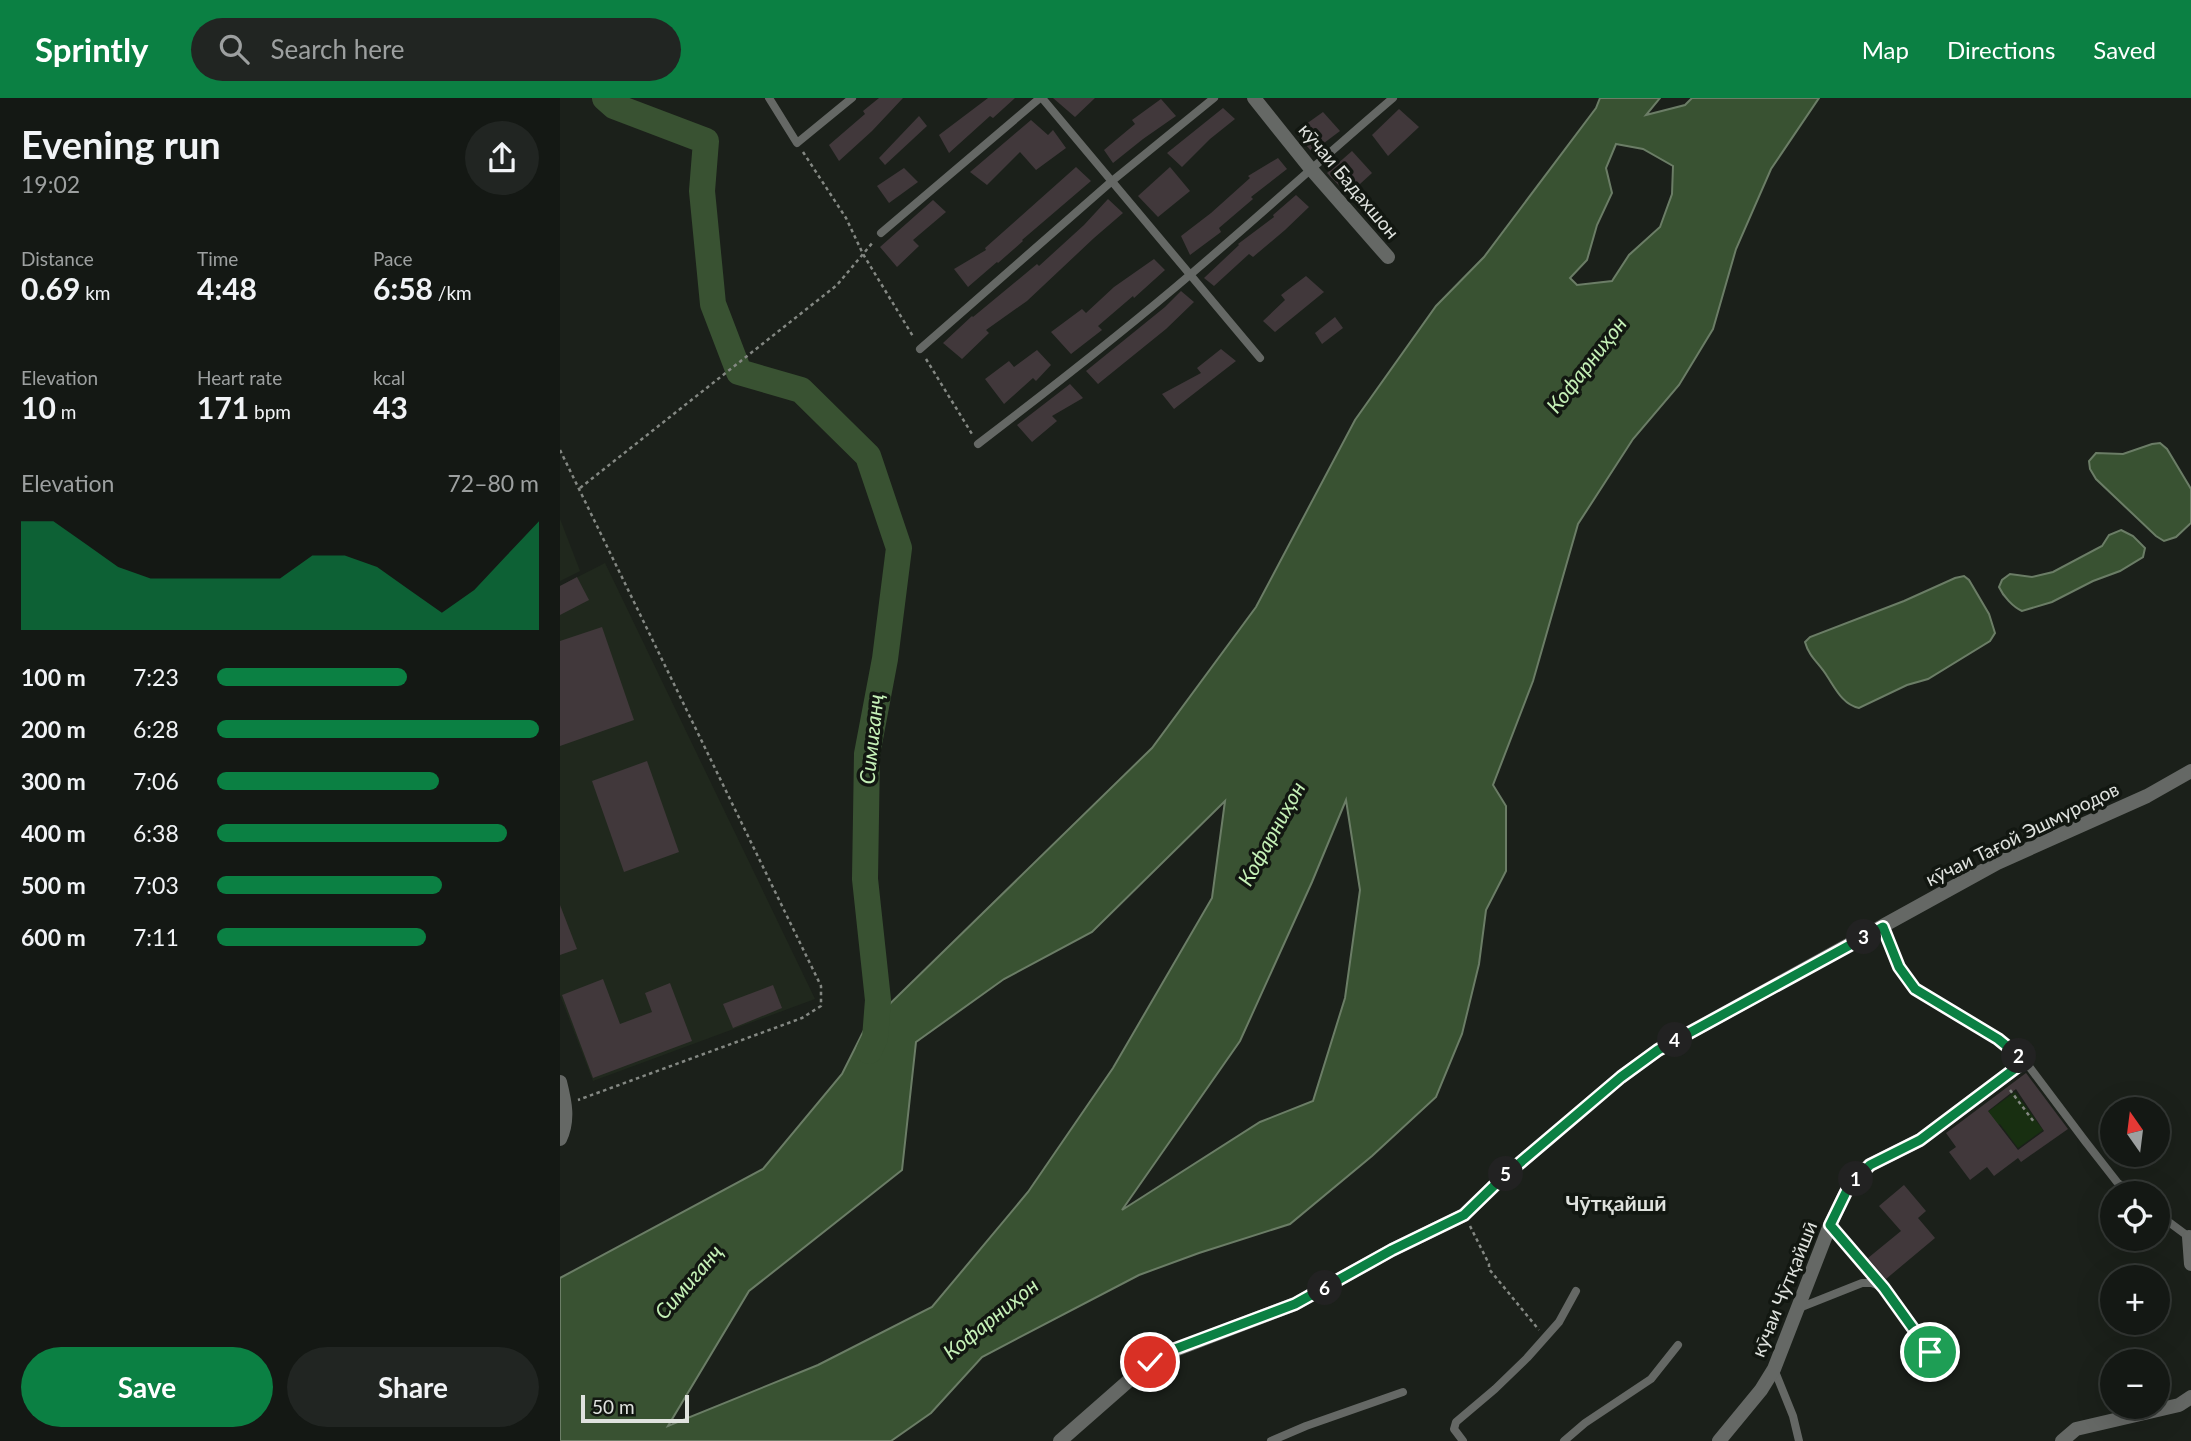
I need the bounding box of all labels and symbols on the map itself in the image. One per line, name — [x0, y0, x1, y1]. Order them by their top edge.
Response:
street label: кӯчаи Бадахшон — [1294, 118, 1404, 243]
water label: Кофарниҳон — [1541, 311, 1631, 417]
water label: Симиганҷ — [853, 692, 888, 785]
water label: Кофарниҳон — [1232, 777, 1310, 890]
street label: кӯчаи Тағой Эшмуродов — [1921, 777, 2122, 890]
pin: 3 — [1846, 920, 1882, 954]
pin: 4 — [1658, 1023, 1692, 1058]
pin: 2 — [2002, 1038, 2036, 1074]
north arrow — [2100, 1097, 2170, 1167]
pin: 5 — [1488, 1156, 1524, 1192]
pin: 1 — [1838, 1162, 1874, 1196]
district label: Чӯтқайшӣ — [1566, 1190, 1666, 1215]
street label: кӯчаи Чӯтқайшӣ — [1746, 1218, 1821, 1360]
water label: Симиганҷ — [649, 1239, 727, 1324]
pin: 6 — [1308, 1270, 1342, 1306]
water label: Кофарниҳон — [937, 1272, 1043, 1364]
pin — [1900, 1322, 1960, 1382]
pin — [1120, 1332, 1180, 1392]
scale bar — [581, 1392, 690, 1424]

